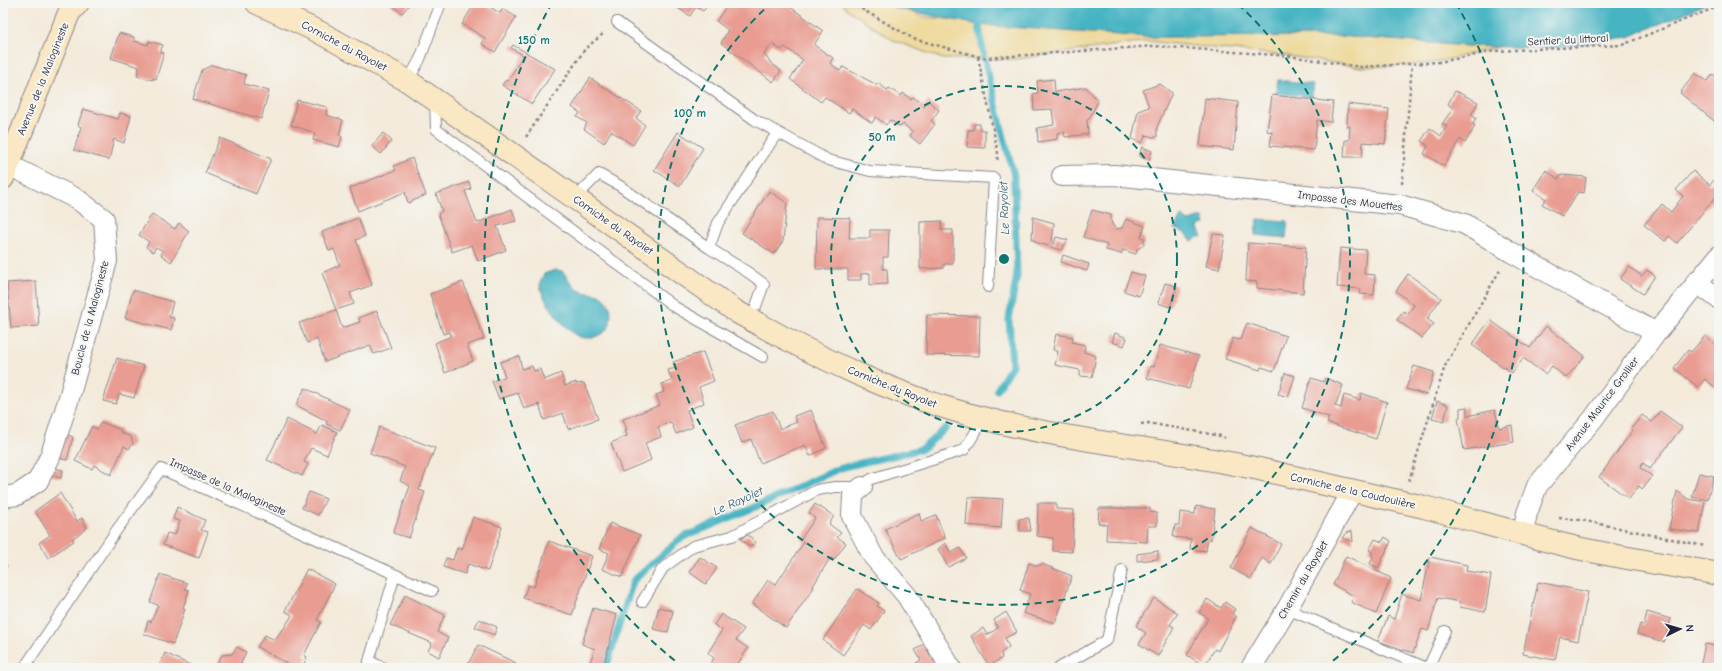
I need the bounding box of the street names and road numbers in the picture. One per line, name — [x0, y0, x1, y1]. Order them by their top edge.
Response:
street label: Corniche du Rayolet — [299, 18, 390, 74]
street label: Avenue de la Malogineste — [15, 21, 72, 137]
street label: Sentier du littoral — [1527, 31, 1609, 49]
street label: Impasse des Mouettes — [1297, 188, 1403, 214]
street label: Corniche du Rayolet — [570, 192, 656, 258]
street label: Boucle de la Malogineste — [68, 259, 112, 377]
street label: Avenue Maurice Grollier — [1562, 354, 1642, 453]
street label: Corniche du Rayolet — [846, 363, 939, 411]
street label: Impasse de la Malogineste — [168, 455, 289, 519]
street label: Corniche de la Coudoulière — [1289, 470, 1417, 512]
street label: Chemin du Rayolet — [1275, 538, 1331, 622]

